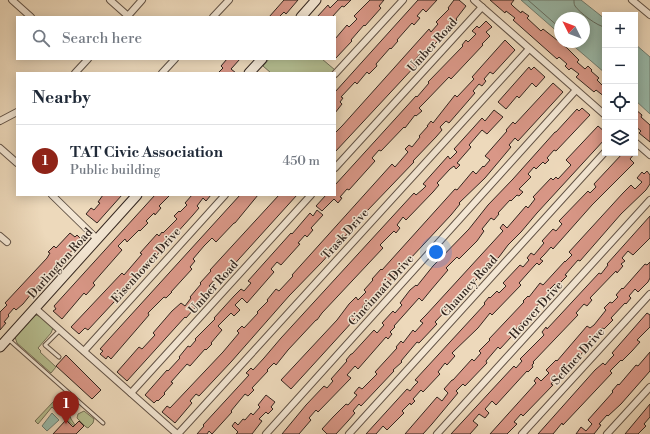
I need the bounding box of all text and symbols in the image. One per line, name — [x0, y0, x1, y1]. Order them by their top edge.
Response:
north arrow — [554, 12, 590, 48]
map controls — [602, 12, 638, 156]
button: + — [602, 12, 638, 48]
street label: Umber Road — [404, 15, 461, 75]
search box — [16, 16, 336, 60]
icon: search — [30, 27, 52, 49]
text: Search here — [62, 29, 142, 48]
button: − — [602, 48, 638, 84]
button: locate — [602, 84, 638, 120]
text: Nearby — [32, 87, 91, 109]
button: layers — [602, 120, 638, 156]
text: TAT Civic Association — [70, 143, 223, 162]
text: 1 — [42, 153, 48, 169]
text: 450 m — [282, 153, 320, 169]
text: Public building — [70, 162, 160, 178]
street label: Trask Drive — [318, 206, 372, 263]
street label: Eisenhower Drive — [108, 224, 184, 306]
street label: Darlington Road — [25, 225, 96, 302]
your location — [426, 242, 446, 262]
street label: Cincinnati Drive — [345, 252, 417, 329]
street label: Chauncy Road — [438, 252, 501, 320]
street label: Umber Road — [185, 257, 242, 317]
street label: Hoover Drive — [506, 278, 566, 342]
street label: Seffner Drive — [549, 325, 608, 388]
pin: 1 — [53, 391, 79, 424]

